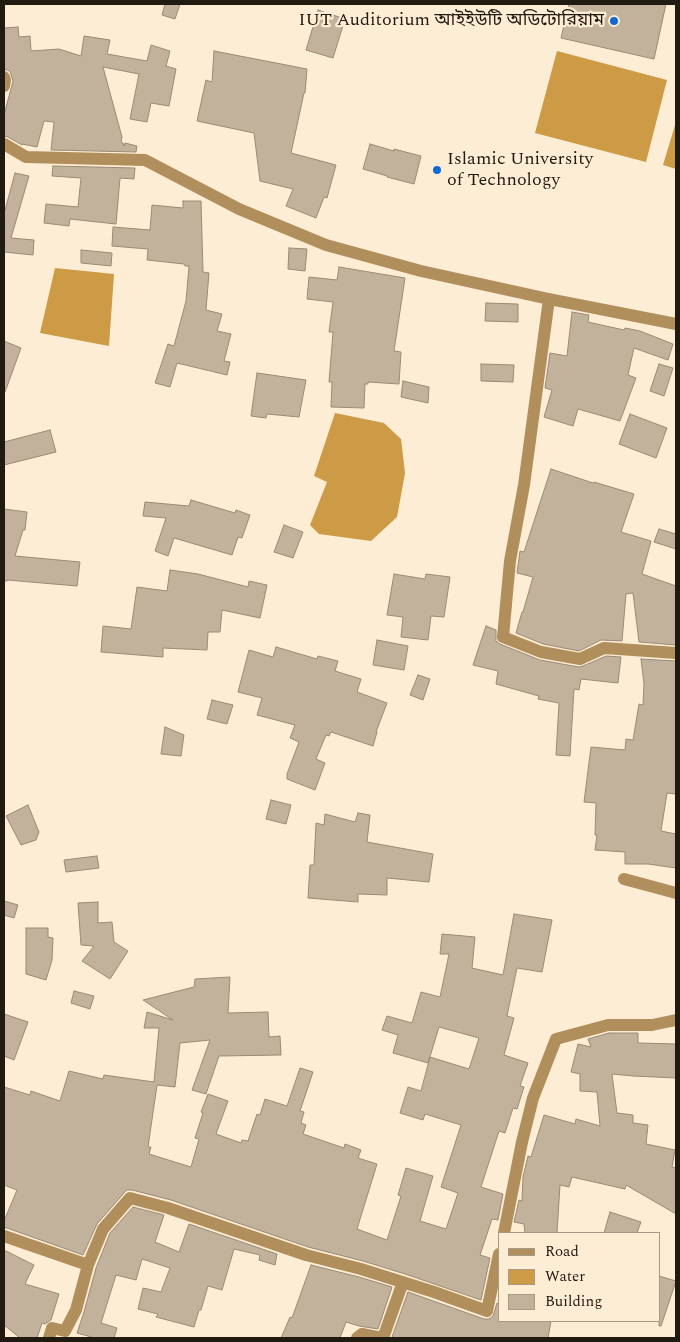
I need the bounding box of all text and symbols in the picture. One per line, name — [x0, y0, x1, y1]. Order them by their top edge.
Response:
place label: IUT Auditorium আইইউটি অডিটোরিয়াম — [298, 10, 604, 32]
marker: IUT Auditorium আইইউটি অডিটোরিয়াম — [608, 15, 620, 27]
place label: Islamic University of Technology — [447, 149, 593, 192]
marker: Islamic University of Technology — [431, 164, 443, 176]
legend — [498, 1232, 660, 1322]
text: Road — [545, 1240, 579, 1263]
text: Water — [545, 1265, 585, 1288]
text: Building — [545, 1290, 602, 1313]

